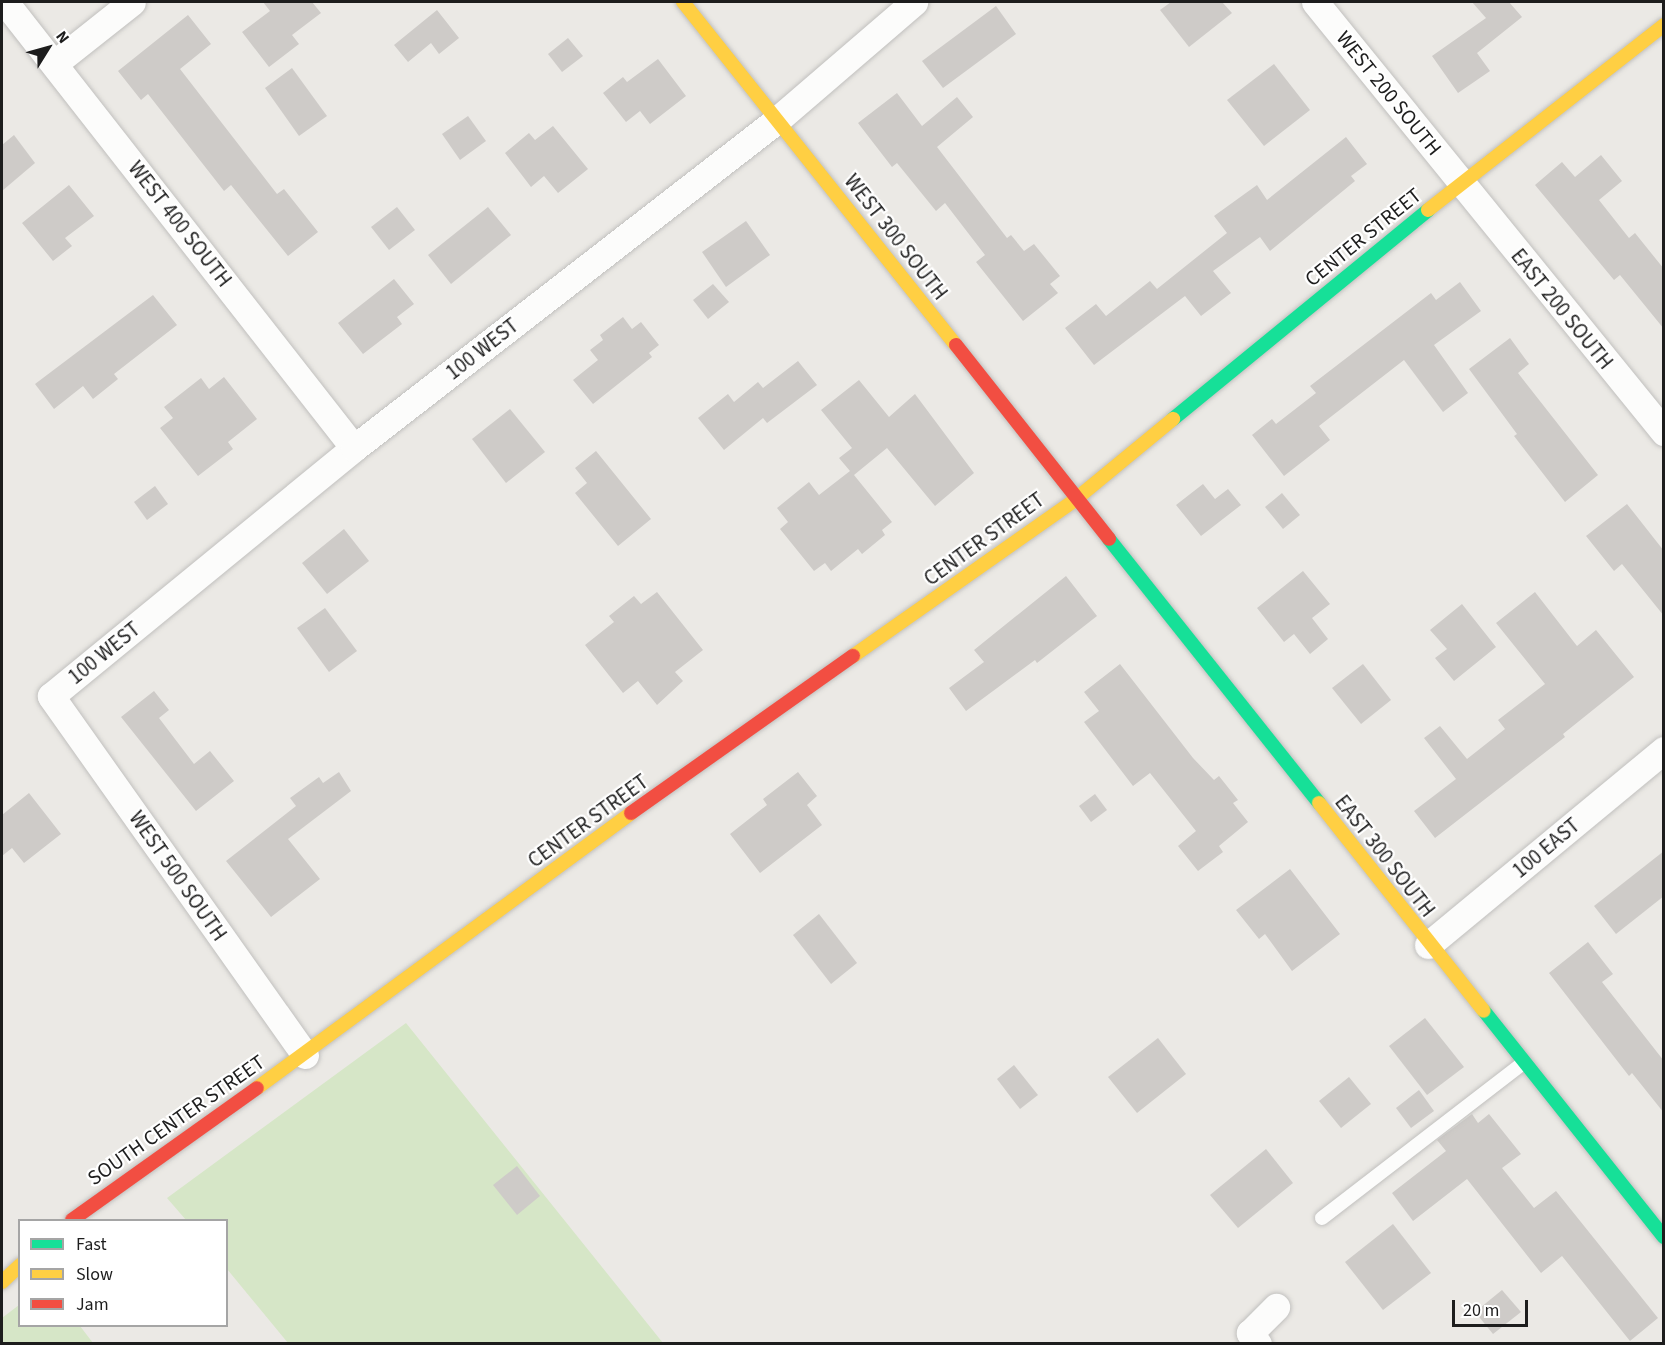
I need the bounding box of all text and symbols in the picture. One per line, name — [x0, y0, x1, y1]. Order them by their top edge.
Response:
north arrow — [18, 18, 78, 78]
text: N — [50, 26, 74, 48]
street label: WEST 200 SOUTH — [1331, 26, 1447, 160]
street label: WEST 400 SOUTH — [123, 156, 237, 292]
street label: WEST 300 SOUTH — [839, 169, 953, 305]
street label: CENTER STREET — [1300, 182, 1426, 292]
street label: EAST 200 SOUTH — [1506, 244, 1618, 374]
street label: 100 WEST — [441, 313, 523, 385]
street label: CENTER STREET — [919, 487, 1049, 591]
street label: 100 WEST — [63, 616, 145, 690]
street label: CENTER STREET — [523, 769, 653, 873]
street label: EAST 300 SOUTH — [1330, 790, 1440, 922]
street label: WEST 500 SOUTH — [124, 806, 232, 946]
street label: 100 EAST — [1507, 813, 1585, 883]
street label: SOUTH CENTER STREET — [83, 1049, 269, 1191]
legend — [18, 1219, 228, 1327]
text: Fast — [76, 1232, 107, 1257]
text: Slow — [76, 1262, 113, 1287]
scale bar — [1455, 1288, 1532, 1326]
text: Jam — [76, 1292, 109, 1317]
text: 20 m — [1463, 1298, 1499, 1323]

